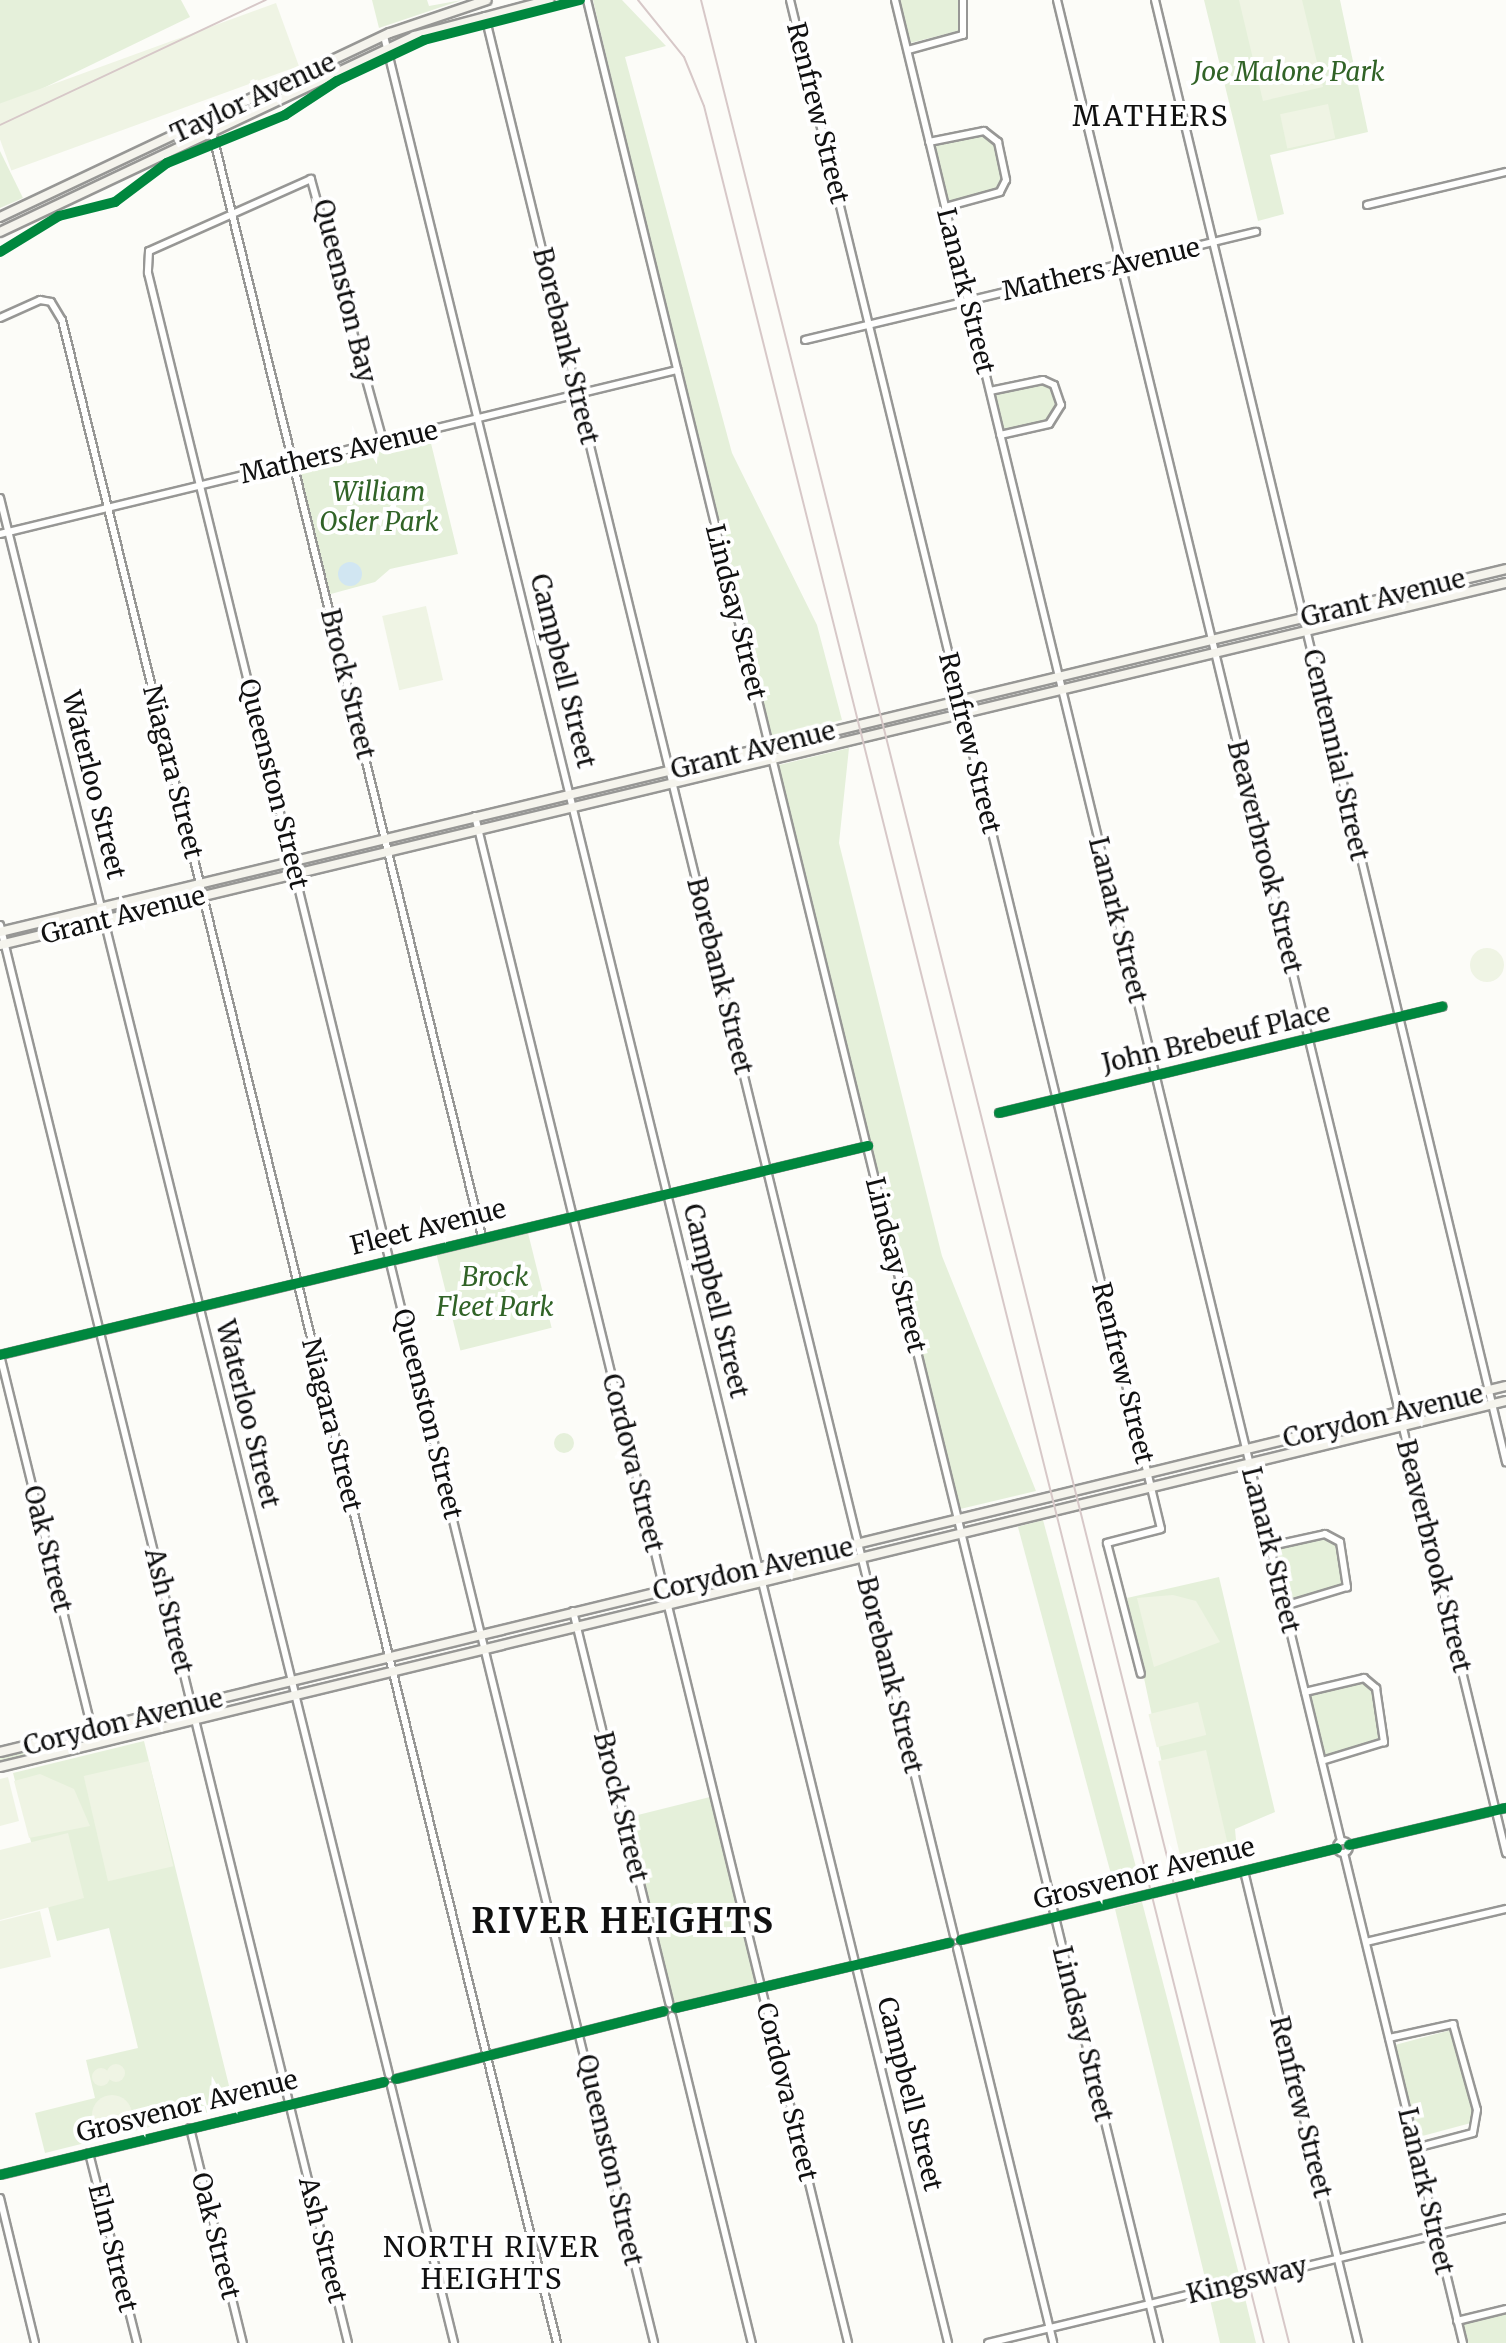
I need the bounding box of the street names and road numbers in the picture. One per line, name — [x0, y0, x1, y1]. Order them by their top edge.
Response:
street label: Renfrew Street — [780, 19, 856, 207]
street label: Taylor Avenue — [166, 46, 340, 150]
street label: Queenston Bay — [307, 196, 383, 386]
street label: Lanark Street — [930, 205, 1002, 377]
street label: Mathers Avenue — [999, 231, 1203, 307]
street label: Borebank Street — [526, 244, 606, 448]
street label: Mathers Avenue — [237, 414, 441, 490]
street label: Lindsay Street — [699, 521, 773, 703]
street label: Grant Avenue — [1298, 563, 1468, 633]
street label: Campbell Street — [524, 571, 602, 771]
street label: Brock Street — [314, 606, 382, 762]
street label: Centennial Street — [1297, 646, 1375, 864]
street label: Renfrew Street — [932, 649, 1008, 837]
street label: Queenston Street — [233, 676, 315, 892]
street label: Niagara Street — [136, 682, 210, 862]
street label: Waterloo Street — [56, 688, 132, 882]
street label: Grant Avenue — [668, 715, 838, 785]
street label: Beaverbrook Street — [1221, 737, 1309, 977]
street label: Lanark Street — [1082, 834, 1154, 1006]
street label: Borebank Street — [680, 874, 760, 1078]
street label: Grant Avenue — [38, 880, 208, 950]
street label: John Brebeuf Place — [1099, 997, 1333, 1079]
street label: Lindsay Street — [859, 1174, 933, 1356]
street label: Fleet Avenue — [347, 1193, 509, 1261]
street label: Campbell Street — [677, 1201, 755, 1401]
street label: Renfrew Street — [1085, 1279, 1161, 1467]
street label: Queenston Street — [387, 1306, 469, 1522]
street label: Waterloo Street — [210, 1317, 286, 1511]
street label: Niagara Street — [295, 1335, 369, 1515]
street label: Cordova Street — [596, 1371, 670, 1555]
street label: Corydon Avenue — [1280, 1378, 1486, 1454]
street label: Beaverbrook Street — [1390, 1436, 1478, 1676]
street label: Lanark Street — [1235, 1464, 1307, 1636]
street label: Oak Street — [17, 1482, 79, 1616]
street label: Corydon Avenue — [650, 1531, 856, 1607]
street label: Ash Street — [138, 1545, 200, 1677]
street label: Borebank Street — [850, 1573, 930, 1777]
street label: Corydon Avenue — [20, 1682, 226, 1762]
street label: Brock Street — [587, 1729, 655, 1885]
street label: Grosvenor Avenue — [1030, 1830, 1258, 1916]
street label: Lindsay Street — [1046, 1943, 1120, 2125]
street label: Campbell Street — [871, 1994, 949, 2194]
street label: Cordova Street — [750, 2000, 824, 2184]
street label: Renfrew Street — [1263, 2013, 1339, 2201]
street label: Queenston Street — [571, 2051, 649, 2269]
street label: Grosvenor Avenue — [73, 2063, 301, 2149]
street label: Lanark Street — [1392, 2105, 1460, 2277]
street label: Oak Street — [185, 2169, 247, 2303]
street label: Ash Street — [292, 2174, 354, 2306]
street label: Elm Street — [82, 2181, 144, 2315]
street label: Kingsway — [1184, 2250, 1310, 2310]

